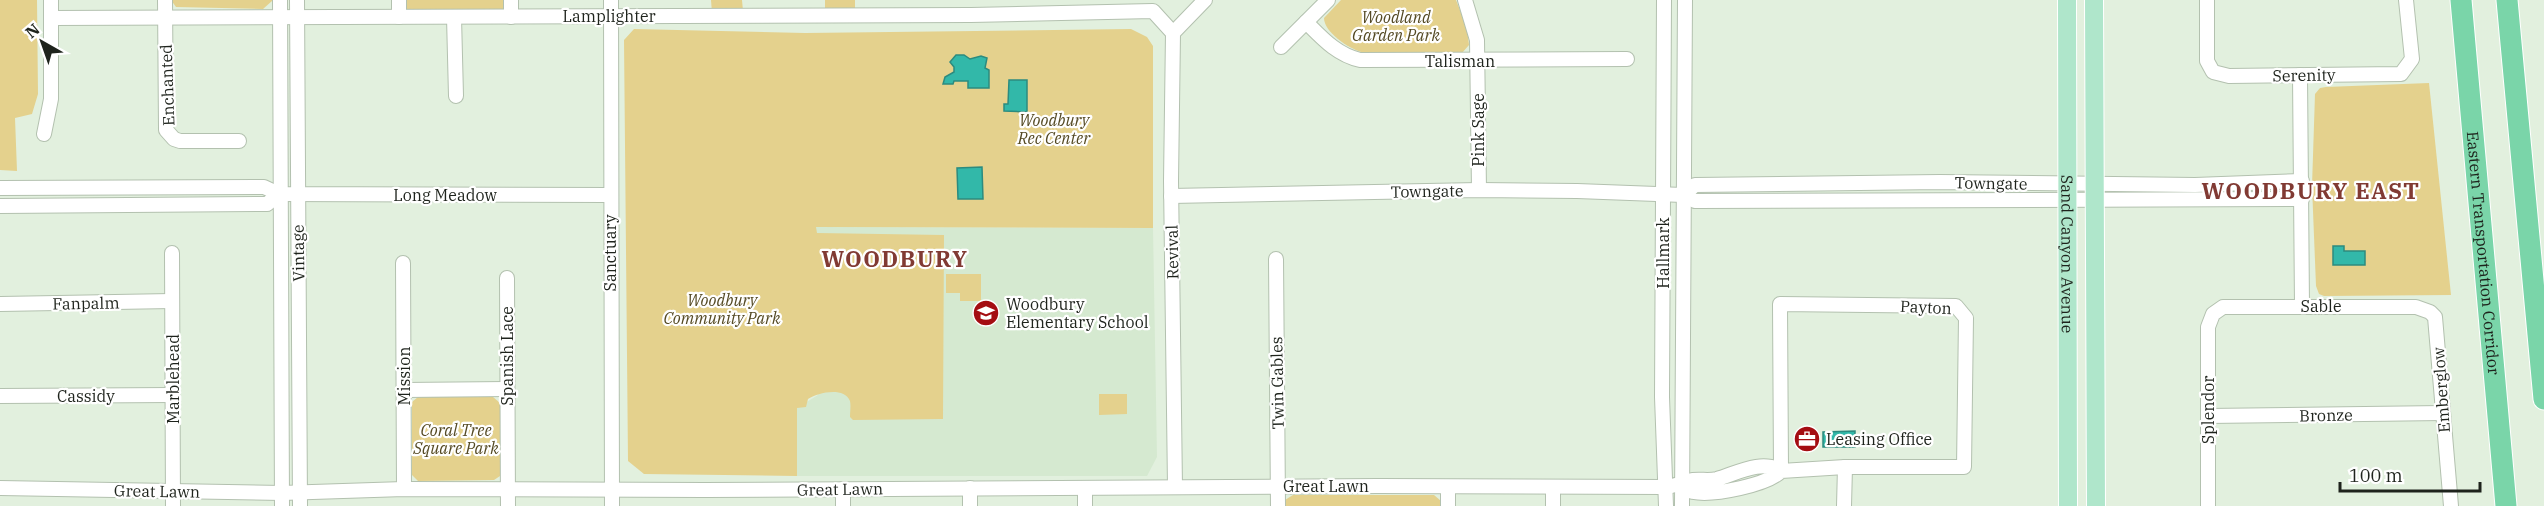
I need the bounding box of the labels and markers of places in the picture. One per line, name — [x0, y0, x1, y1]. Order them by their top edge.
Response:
place label: Woodbury Elementary School — [1006, 294, 1149, 332]
school or university icon: Woodbury Elementary School — [971, 298, 1001, 328]
office icon: Leasing Office — [1792, 424, 1822, 454]
place label: Leasing Office — [1826, 429, 1932, 449]

